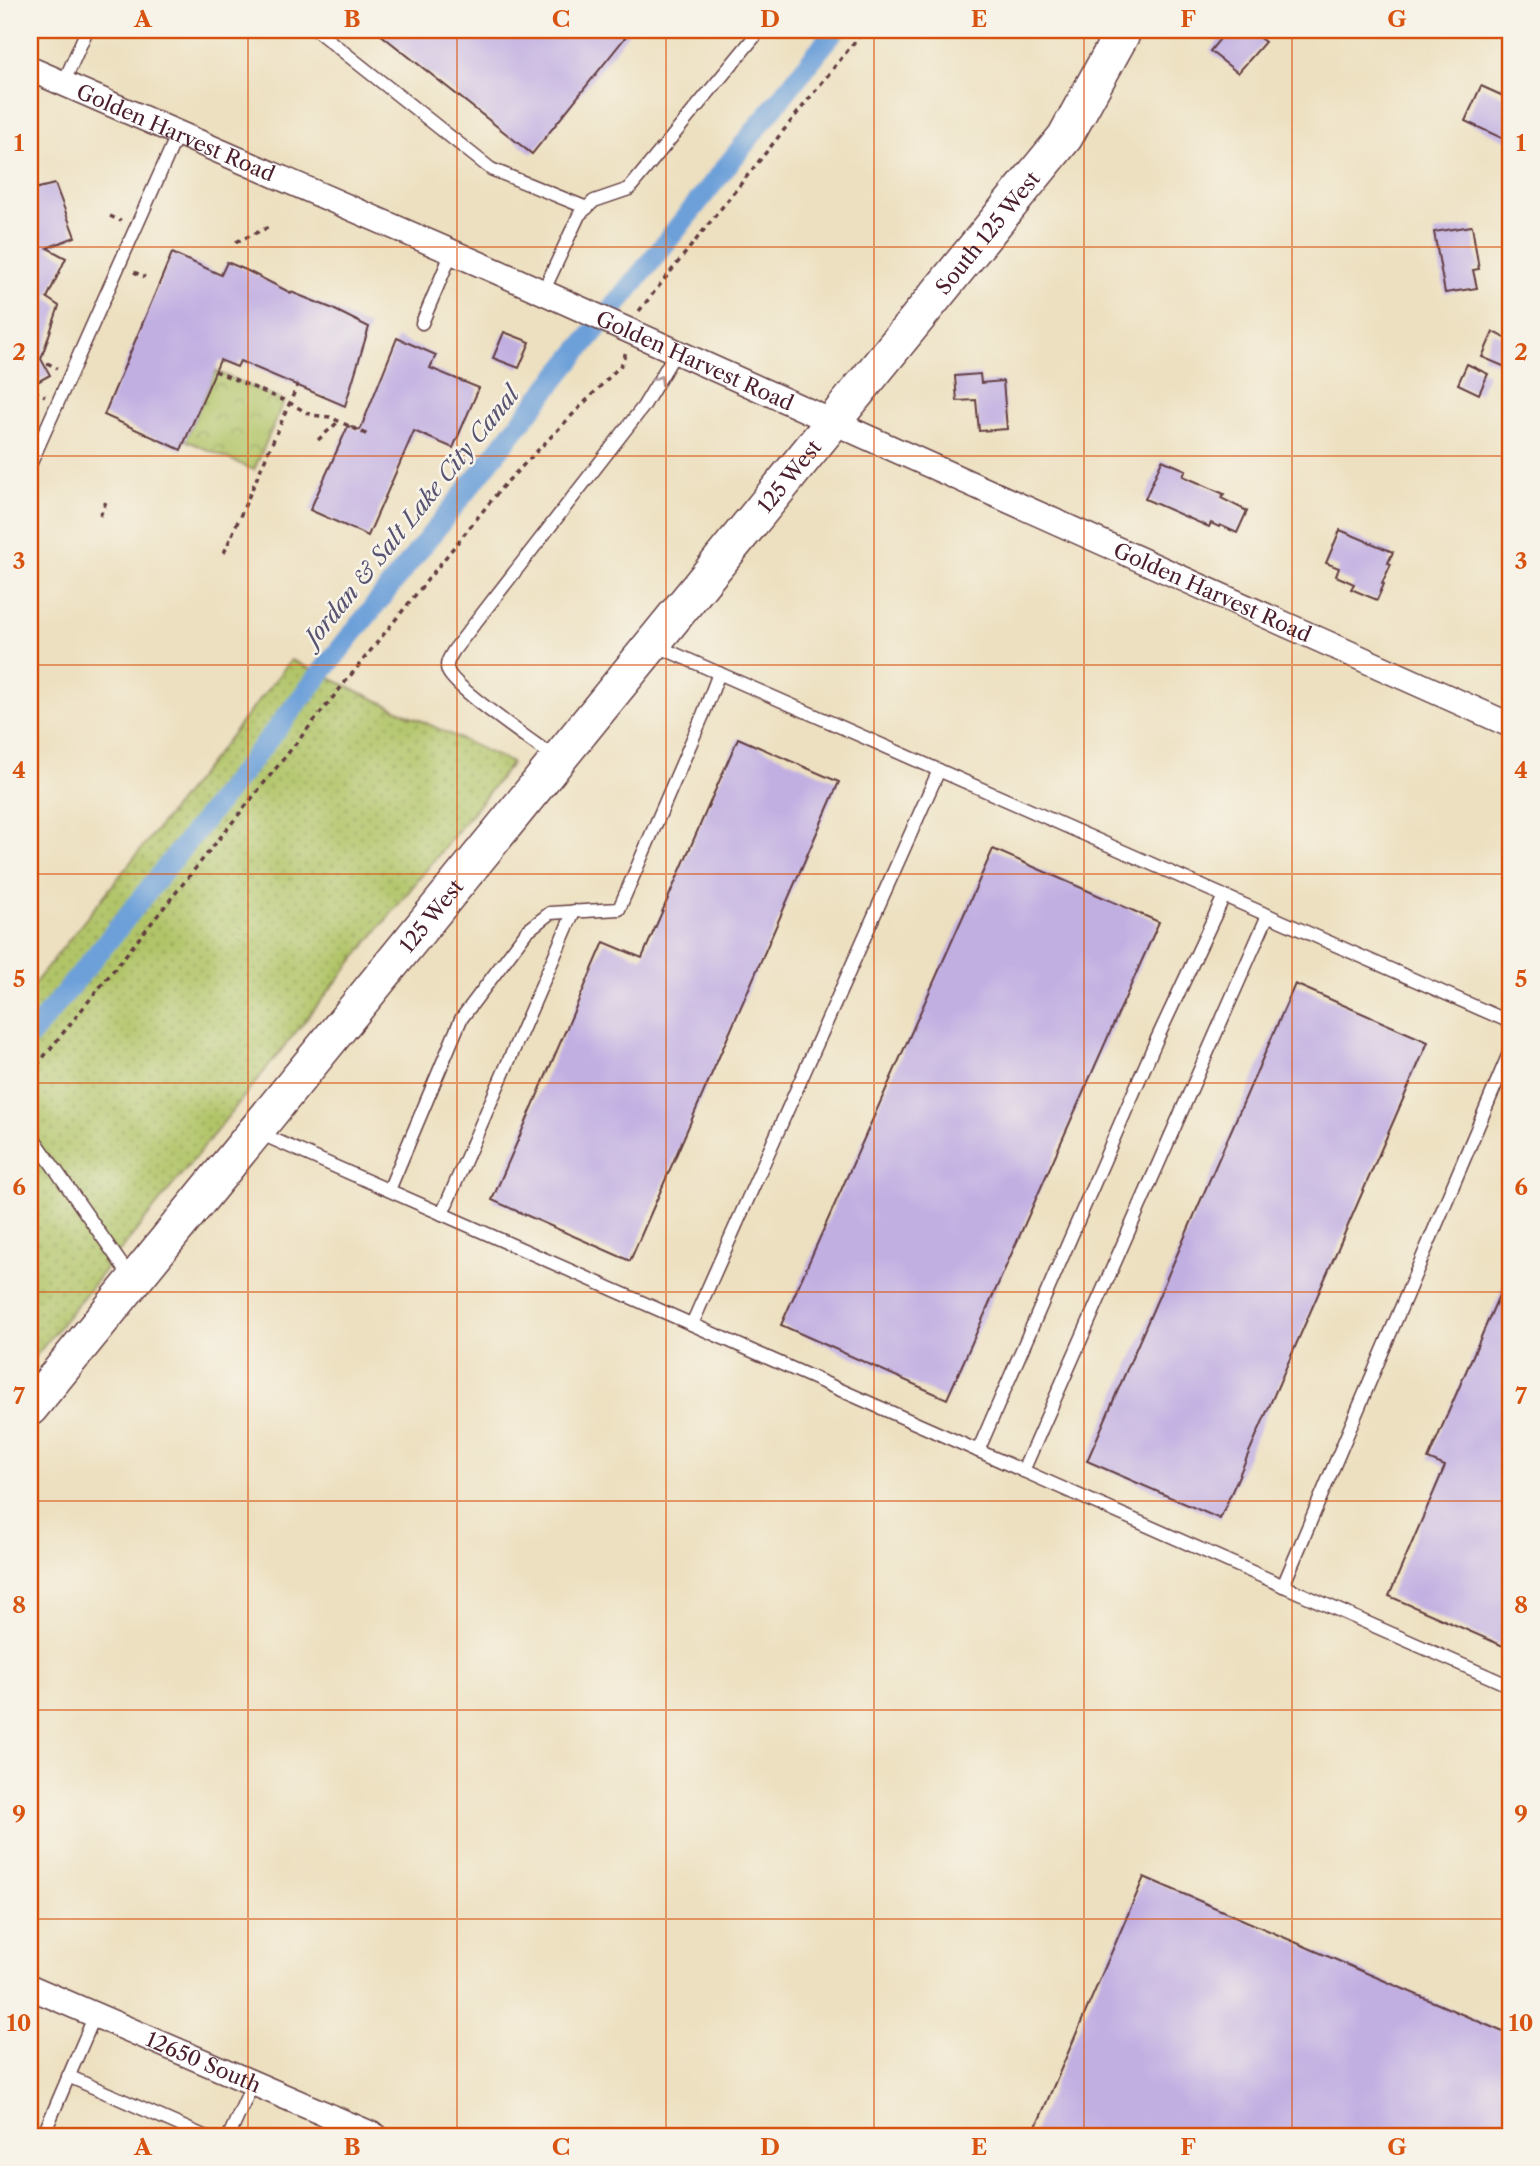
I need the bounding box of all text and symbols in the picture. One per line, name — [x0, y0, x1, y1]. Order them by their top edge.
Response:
text: A — [133, 5, 153, 33]
text: B — [343, 5, 361, 33]
text: C — [552, 5, 570, 33]
text: D — [760, 5, 780, 33]
text: E — [971, 5, 987, 33]
text: F — [1180, 5, 1196, 33]
text: G — [1387, 5, 1407, 33]
street label: Golden Harvest Road — [73, 78, 279, 186]
text: 1 — [14, 129, 25, 157]
text: 1 — [1516, 129, 1527, 157]
street label: South 125 West — [930, 166, 1045, 299]
street label: Golden Harvest Road — [592, 305, 798, 415]
text: 2 — [12, 338, 26, 366]
text: 2 — [1514, 338, 1528, 366]
one-way arrow — [651, 374, 664, 387]
water label: Jordan & Salt Lake City Canal — [294, 379, 527, 657]
street label: 125 West — [752, 434, 826, 517]
street label: Golden Harvest Road — [1110, 537, 1315, 647]
text: 3 — [13, 547, 26, 575]
text: 3 — [1515, 547, 1528, 575]
text: 4 — [12, 756, 26, 784]
text: 4 — [1514, 756, 1528, 784]
street label: 125 West — [394, 874, 468, 957]
text: 5 — [13, 965, 25, 993]
text: 5 — [1515, 965, 1527, 993]
text: 6 — [12, 1173, 26, 1201]
text: 6 — [1514, 1173, 1528, 1201]
text: 7 — [13, 1382, 25, 1410]
text: 7 — [1515, 1382, 1527, 1410]
text: 8 — [12, 1591, 26, 1619]
text: 8 — [1514, 1591, 1528, 1619]
text: 9 — [12, 1800, 26, 1828]
text: 9 — [1514, 1800, 1528, 1828]
text: 10 — [7, 2009, 31, 2037]
text: 10 — [1509, 2009, 1533, 2037]
street label: 12650 South — [142, 2026, 265, 2097]
text: A — [133, 2133, 153, 2161]
text: B — [343, 2133, 361, 2161]
text: C — [552, 2133, 570, 2161]
text: D — [760, 2133, 780, 2161]
text: E — [971, 2133, 987, 2161]
text: F — [1180, 2133, 1196, 2161]
text: G — [1387, 2133, 1407, 2161]

